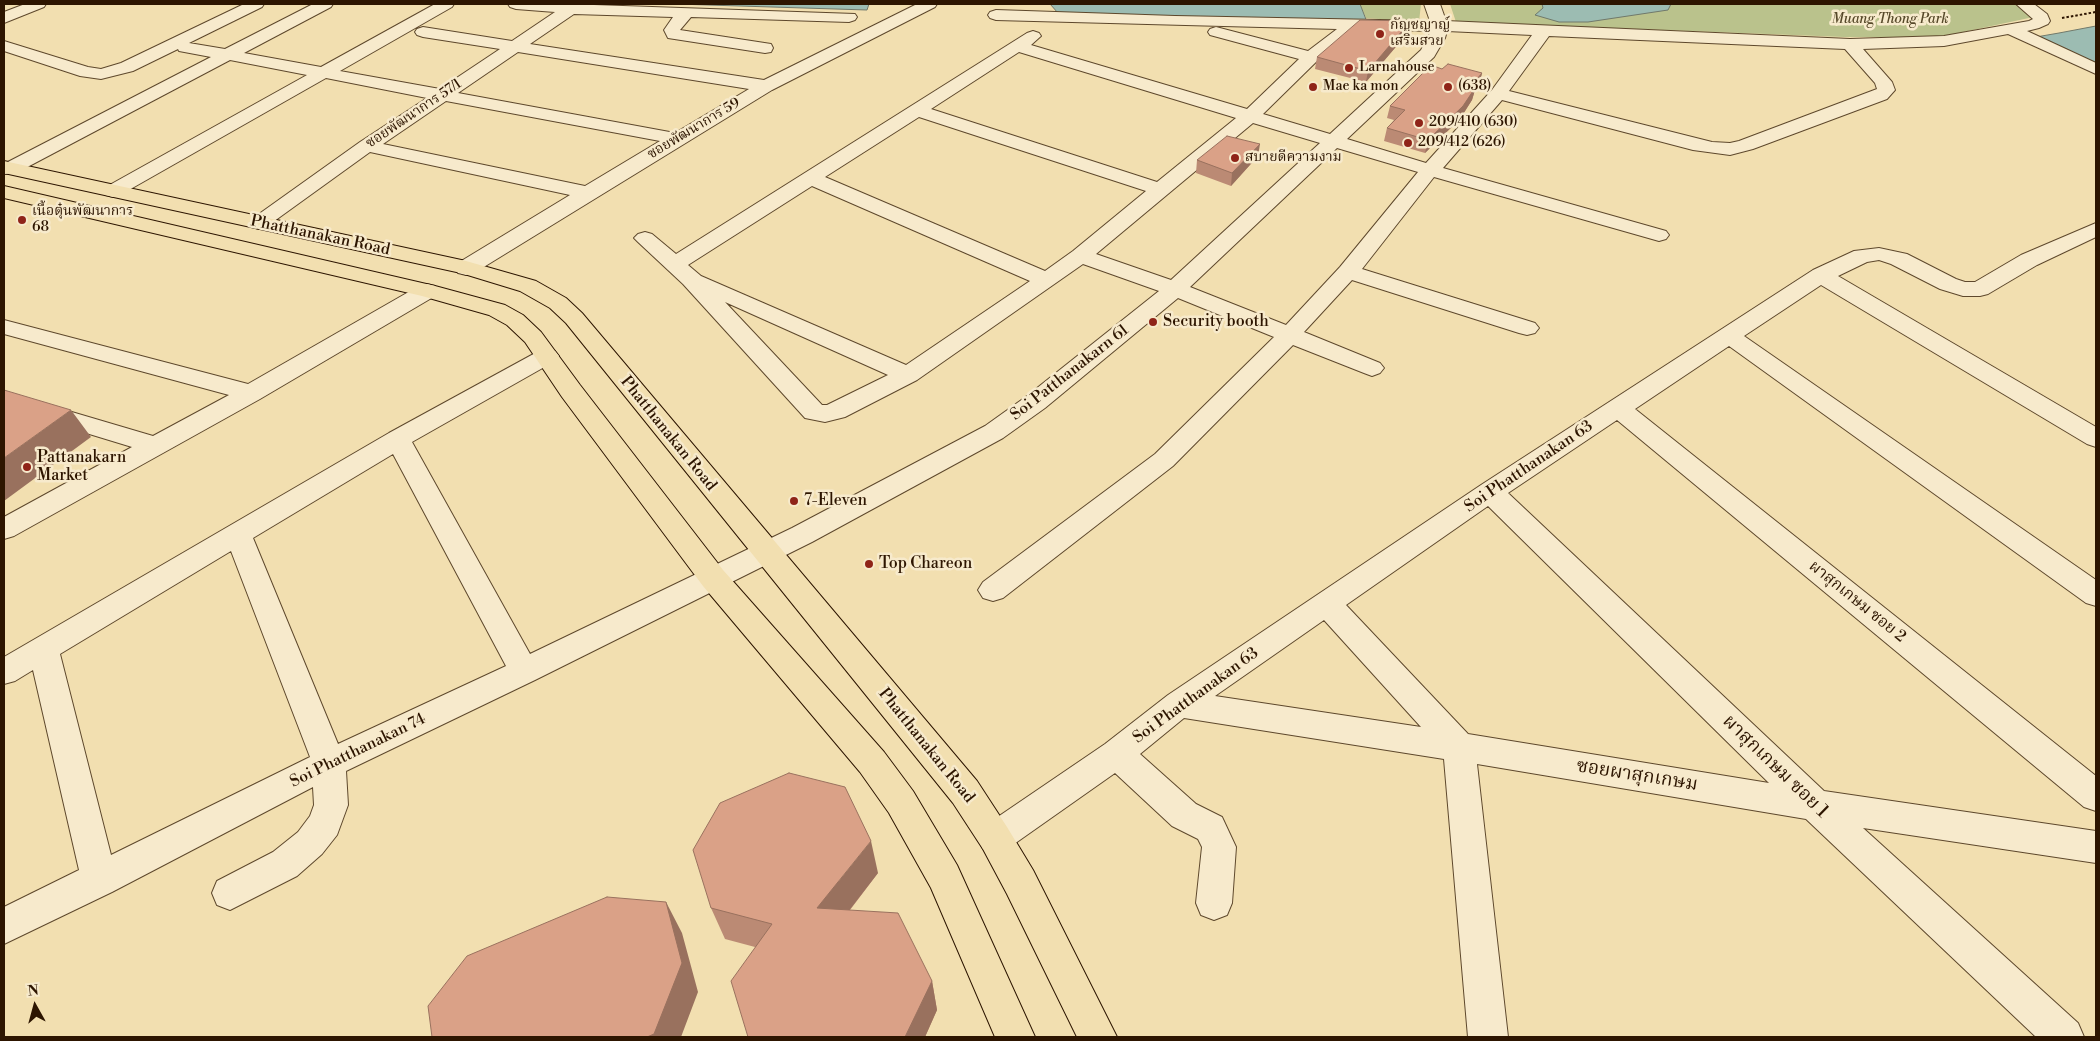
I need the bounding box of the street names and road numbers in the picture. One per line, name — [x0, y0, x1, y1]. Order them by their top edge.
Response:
street label: ซอยพัฒนาการ 57/1 — [363, 76, 465, 152]
street label: ซอยพัฒนาการ 59 — [645, 95, 743, 163]
street label: Phatthanakan Road — [248, 212, 392, 260]
street label: Soi Patthanakarn 61 — [1007, 321, 1133, 425]
street label: Phatthanakan Road — [616, 373, 720, 495]
street label: Soi Phatthanakan 63 — [1461, 417, 1597, 517]
street label: ผาสุกเกษม ซอย 2 — [1805, 557, 1909, 647]
street label: Soi Phatthanakan 63 — [1130, 644, 1262, 748]
street label: Phatthanakan Road — [874, 685, 978, 807]
street label: Soi Phatthanakan 74 — [287, 710, 429, 792]
street label: ผาสุกเกษม ซอย 1 — [1717, 711, 1833, 823]
street label: ซอยผาสุกเกษม — [1575, 755, 1699, 797]

